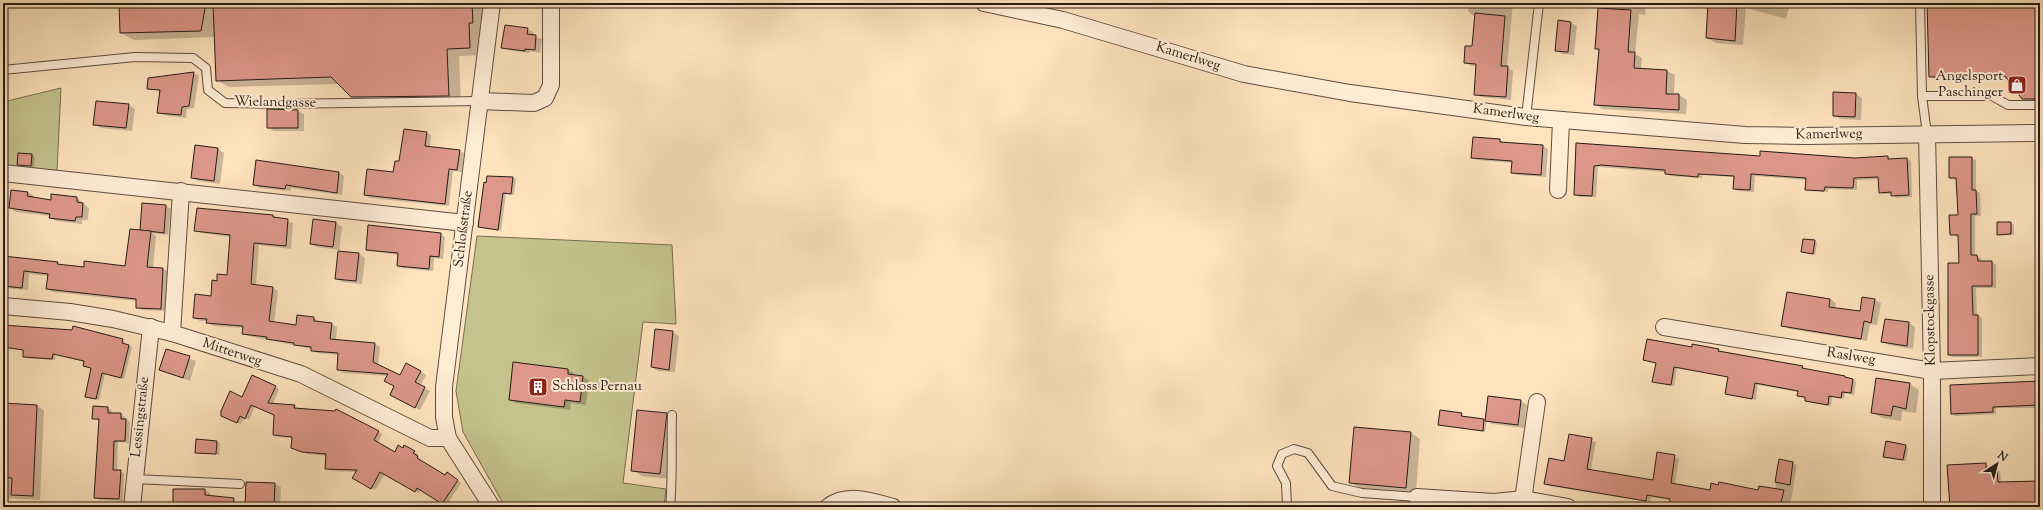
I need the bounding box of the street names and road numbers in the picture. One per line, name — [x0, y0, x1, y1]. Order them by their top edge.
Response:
street label: Kamerlweg — [1153, 38, 1223, 76]
street label: Wielandgasse — [234, 92, 316, 114]
street label: Kamerlweg — [1471, 99, 1541, 129]
street label: Kamerlweg — [1795, 124, 1863, 146]
street label: Schloßstraße — [449, 189, 479, 269]
street label: Klopstockgasse — [1920, 274, 1942, 366]
street label: Mitterweg — [200, 334, 265, 372]
street label: Raslweg — [1825, 343, 1877, 371]
street label: Lessingstraße — [127, 376, 155, 458]

